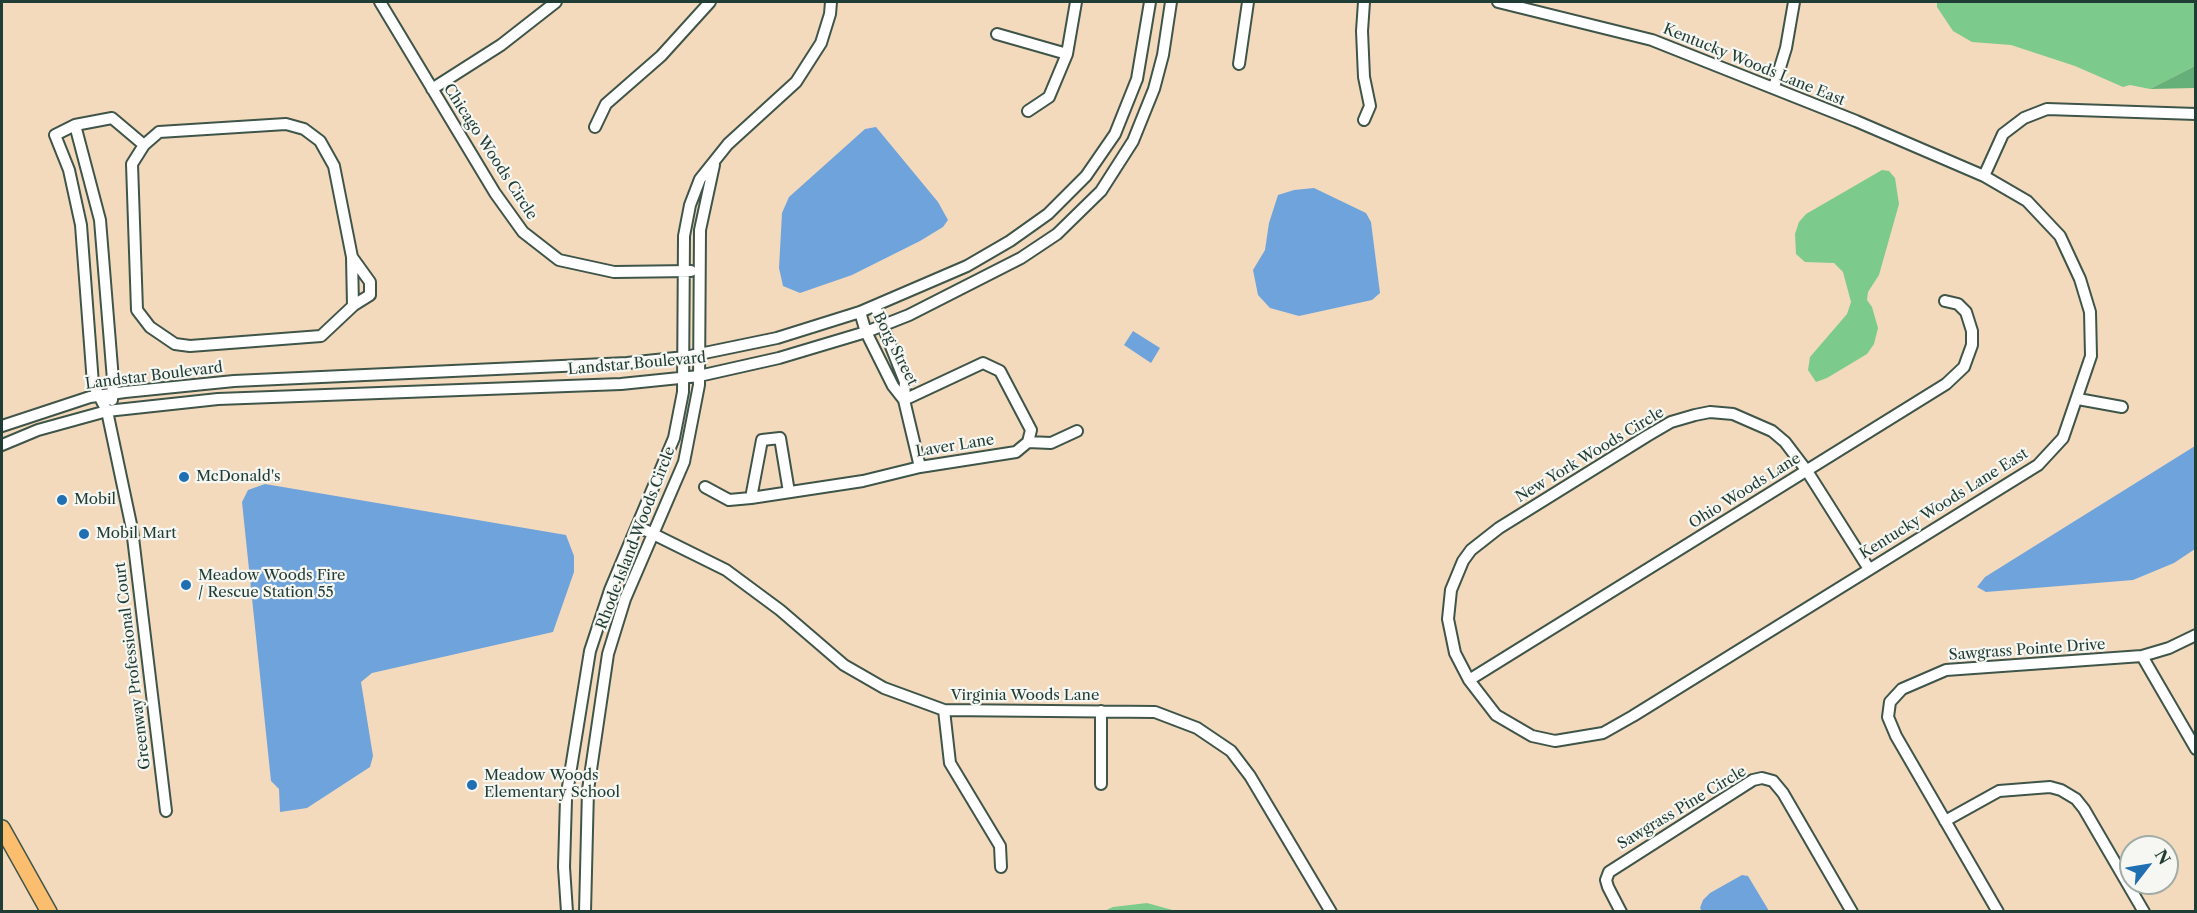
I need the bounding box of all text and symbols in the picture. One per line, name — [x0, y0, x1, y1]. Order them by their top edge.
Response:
street label: Kentucky Woods Lane East — [1660, 20, 1848, 110]
street label: Chicago Woods Circle — [439, 81, 541, 223]
street label: Borg Street — [869, 309, 921, 389]
street label: Landstar Boulevard — [567, 349, 707, 379]
street label: Landstar Boulevard — [84, 359, 224, 393]
street label: New York Woods Circle — [1513, 404, 1667, 506]
street label: Laver Lane — [914, 431, 996, 461]
street label: Rhode Island Woods Circle — [593, 444, 679, 632]
street label: Kentucky Woods Lane East — [1857, 445, 2031, 563]
street label: Ohio Woods Lane — [1686, 449, 1804, 533]
place label: McDonald's — [196, 468, 281, 486]
marker: McDonald's — [177, 470, 191, 484]
place label: Mobil — [74, 491, 116, 509]
marker: Mobil — [55, 493, 69, 507]
place label: Mobil Mart — [96, 525, 177, 543]
marker: Mobil Mart — [77, 527, 91, 541]
street label: Greenway Professional Court — [111, 561, 155, 771]
place label: Meadow Woods Fire / Rescue Station 55 — [198, 567, 345, 602]
marker: Meadow Woods Fire / Rescue Station 55 — [179, 578, 193, 592]
street label: Sawgrass Pointe Drive — [1948, 636, 2106, 664]
street label: Virginia Woods Lane — [951, 687, 1099, 705]
street label: Sawgrass Pine Circle — [1614, 762, 1750, 854]
place label: Meadow Woods Elementary School — [484, 767, 620, 802]
marker: Meadow Woods Elementary School — [465, 778, 479, 792]
north arrow — [2119, 835, 2179, 895]
text: N — [2151, 846, 2175, 868]

